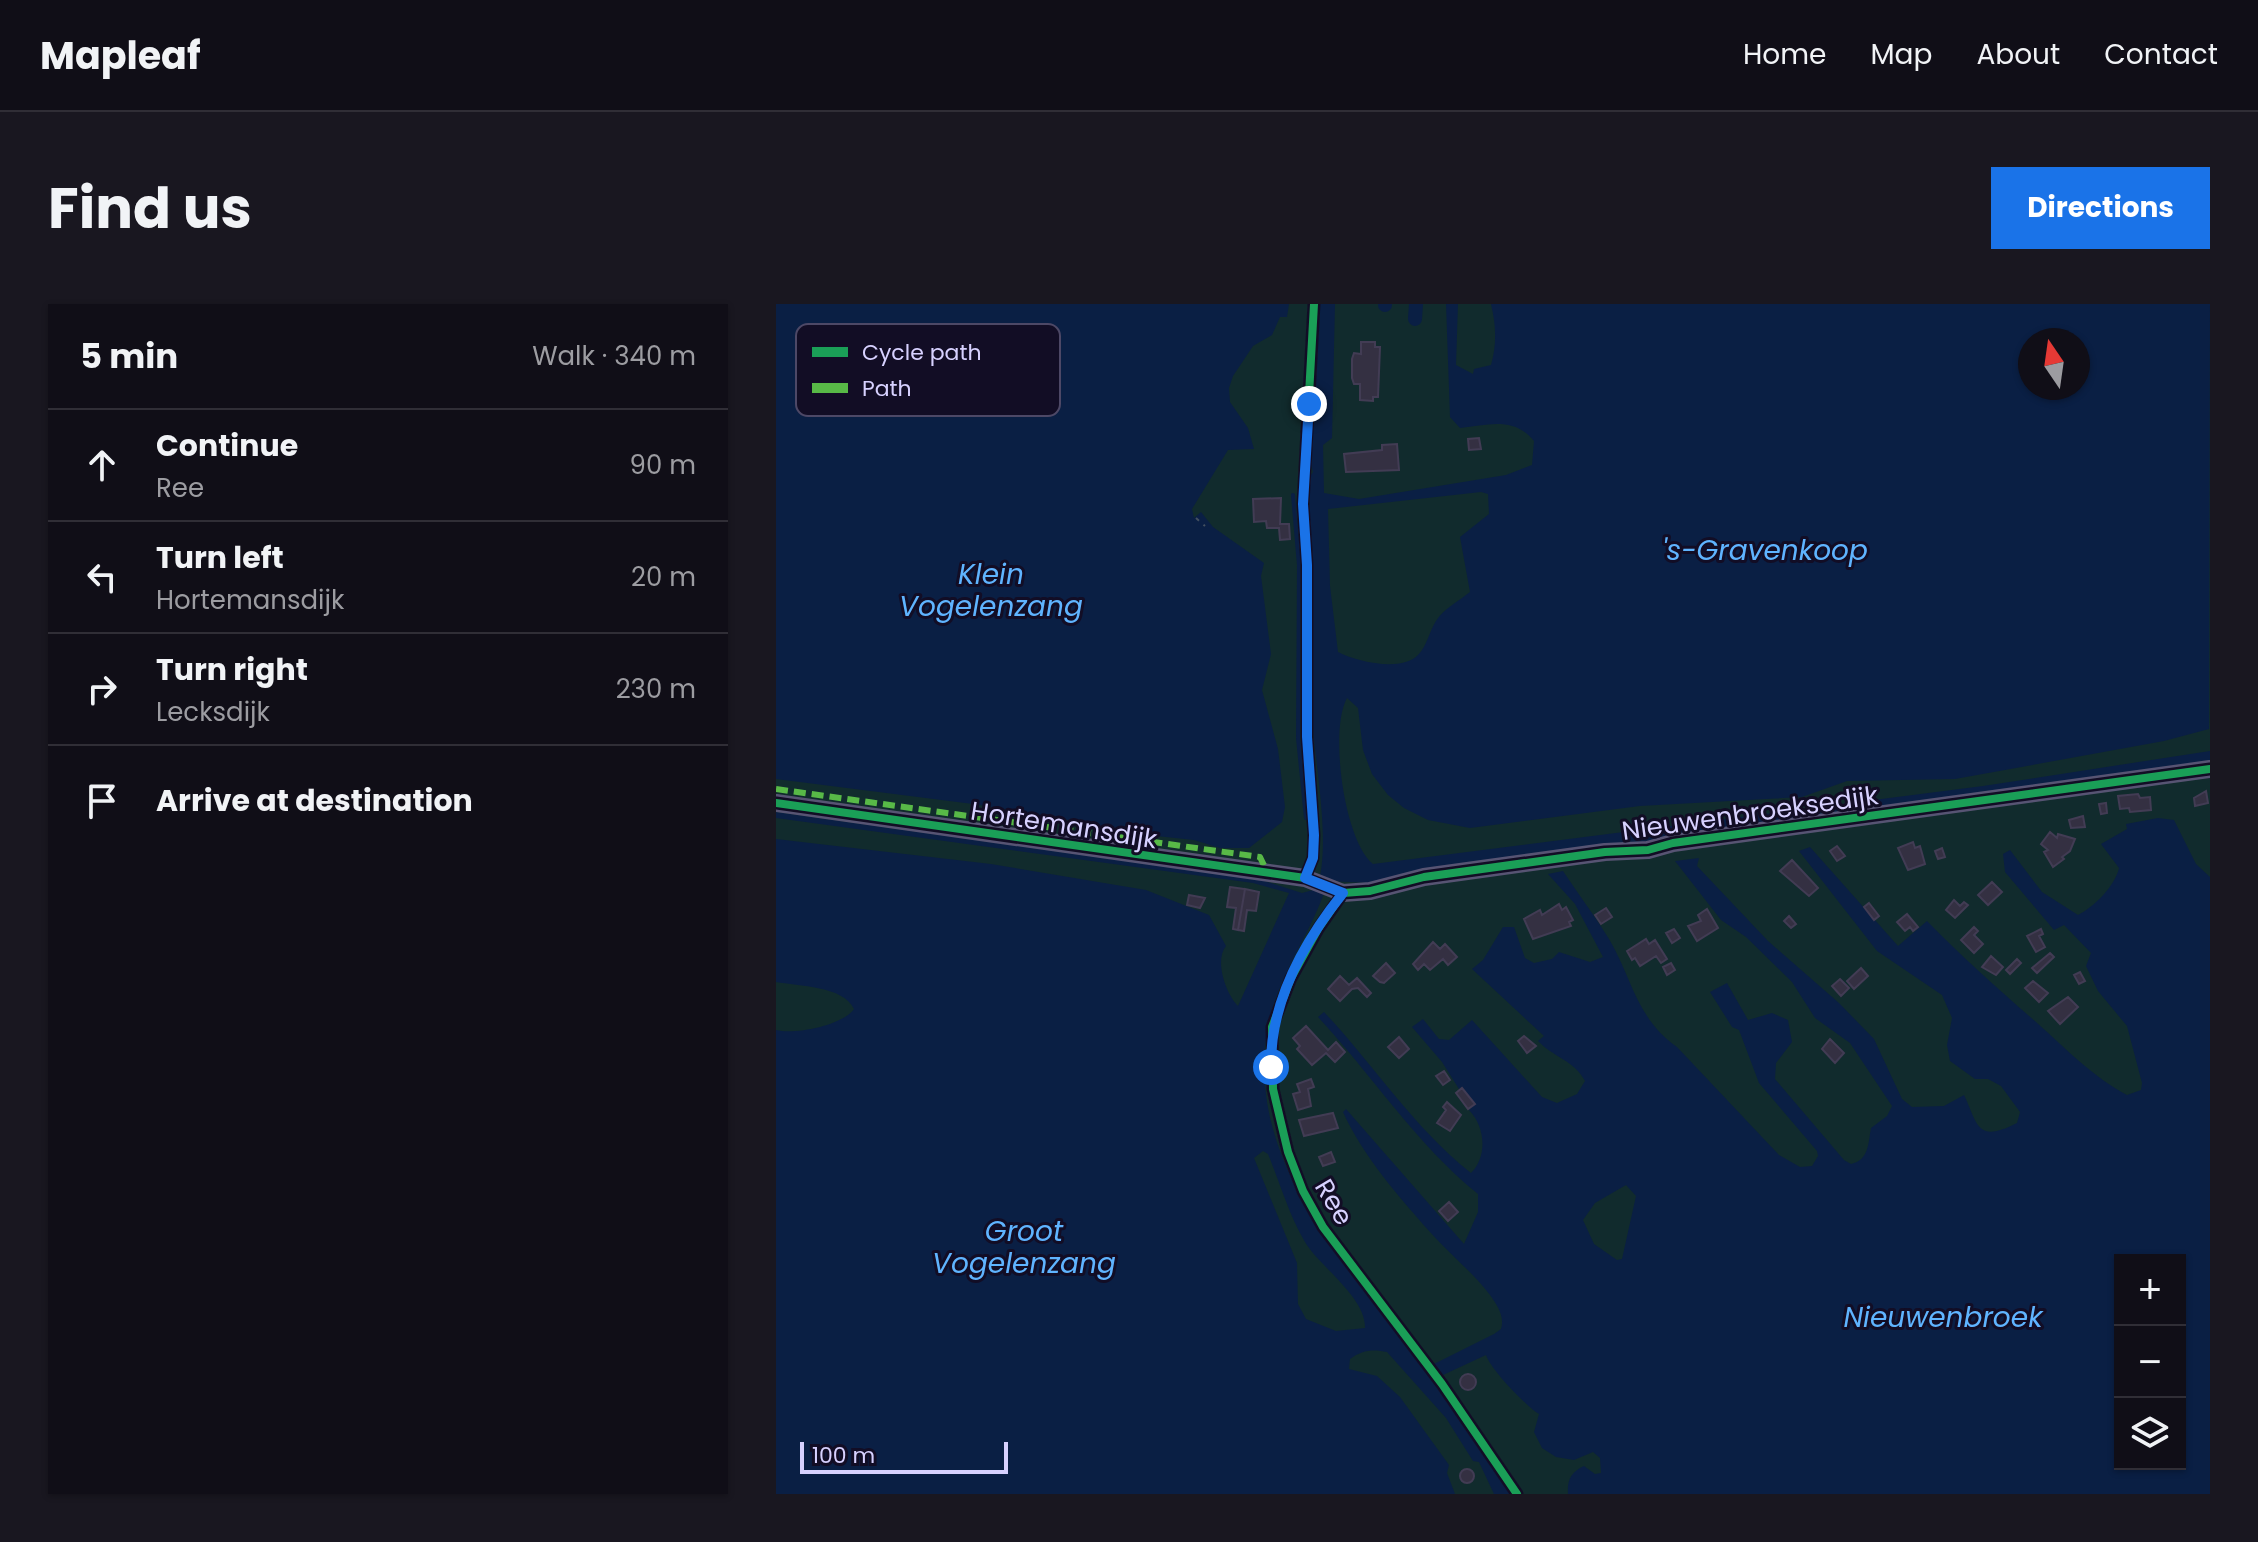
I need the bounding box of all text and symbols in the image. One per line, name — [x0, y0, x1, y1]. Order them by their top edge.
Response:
text: Mapleaf — [40, 29, 201, 82]
text: Home — [1743, 35, 1826, 74]
text: Map — [1870, 35, 1932, 74]
text: About — [1976, 35, 2060, 74]
text: Contact — [2104, 35, 2218, 74]
button: Directions — [1991, 167, 2210, 249]
text: Find us — [48, 169, 252, 248]
legend — [796, 324, 1060, 416]
north arrow — [2018, 328, 2090, 400]
text: 5 min — [80, 332, 178, 380]
text: Cycle path — [862, 337, 981, 368]
text: Walk · 340 m — [532, 338, 696, 374]
text: Path — [862, 373, 912, 404]
route end — [1291, 386, 1327, 422]
text: Continue — [156, 424, 298, 467]
icon: ahead — [80, 443, 124, 487]
text: 90 m — [630, 447, 696, 483]
text: Ree — [156, 470, 204, 506]
water label: 's-Gravenkoop — [1662, 531, 1868, 570]
text: Turn left — [156, 536, 284, 579]
icon: left — [80, 555, 124, 599]
water label: Klein Vogelenzang — [899, 555, 1083, 626]
text: 20 m — [631, 559, 696, 595]
text: Hortemansdijk — [156, 582, 344, 618]
text: Turn right — [156, 648, 308, 691]
icon: right — [80, 667, 124, 711]
text: 230 m — [616, 671, 696, 707]
text: Lecksdijk — [156, 694, 270, 730]
street label: Nieuwenbroeksedijk — [1620, 777, 1881, 849]
icon: arrive — [80, 779, 124, 823]
text: Arrive at destination — [156, 779, 473, 822]
street label: Hortemansdijk — [968, 792, 1160, 858]
route start — [1253, 1049, 1289, 1085]
street label: Ree — [1306, 1172, 1362, 1232]
water label: Groot Vogelenzang — [932, 1212, 1116, 1283]
map controls — [2114, 1254, 2186, 1470]
button: + — [2114, 1254, 2186, 1326]
water label: Nieuwenbroek — [1843, 1298, 2044, 1337]
button: − — [2114, 1326, 2186, 1398]
button: layers — [2114, 1398, 2186, 1470]
scale bar — [800, 1438, 1008, 1474]
text: 100 m — [812, 1440, 875, 1471]

